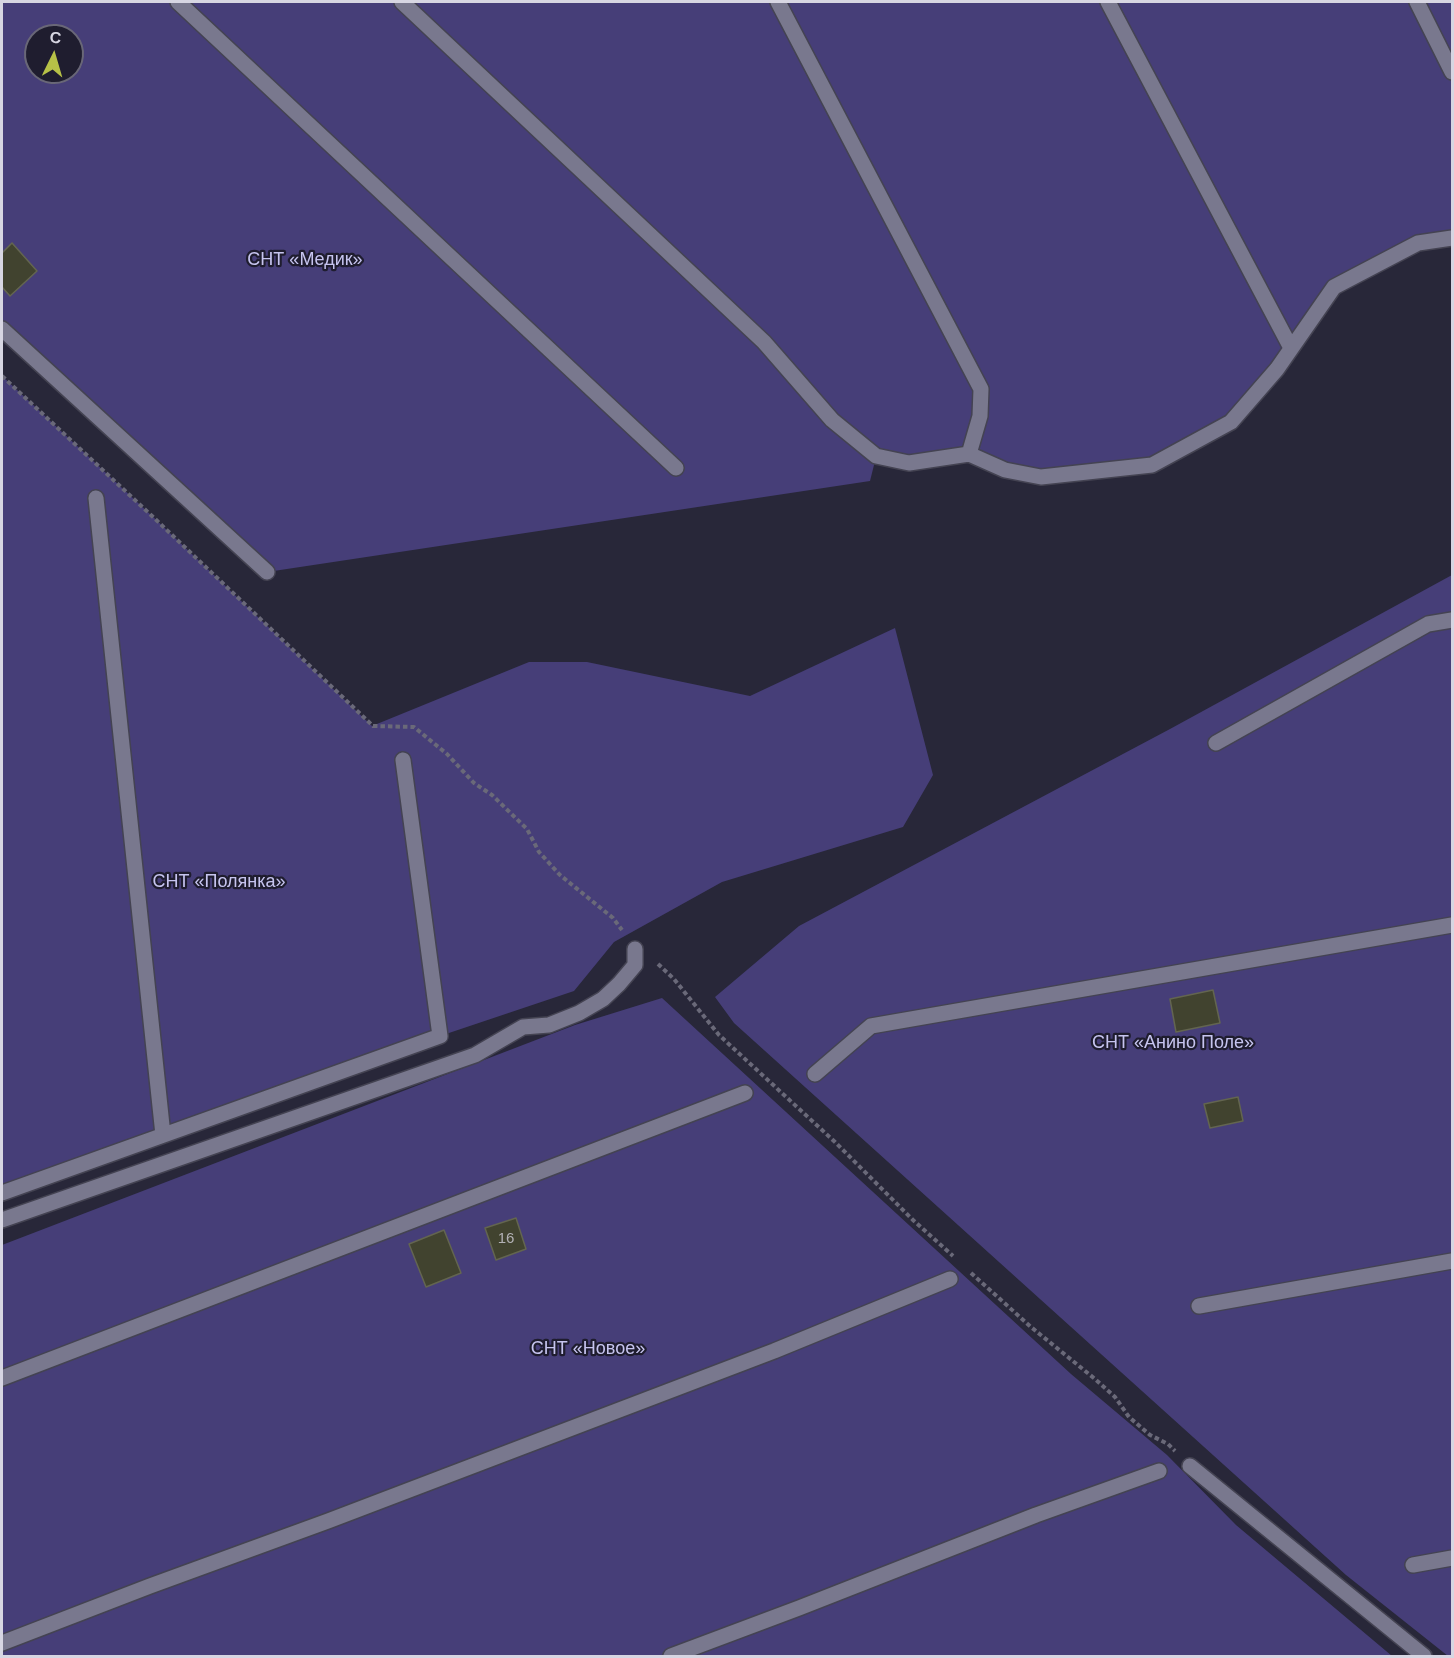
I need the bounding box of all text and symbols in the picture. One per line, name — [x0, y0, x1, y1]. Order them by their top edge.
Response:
north arrow — [24, 24, 84, 84]
text: С — [49, 29, 62, 47]
park label: СНТ «Медик» — [247, 249, 363, 271]
park label: СНТ «Полянка» — [152, 871, 286, 893]
park label: СНТ «Анино Поле» — [1092, 1032, 1254, 1054]
house number: 16 — [498, 1230, 514, 1248]
park label: СНТ «Новое» — [531, 1338, 645, 1360]

